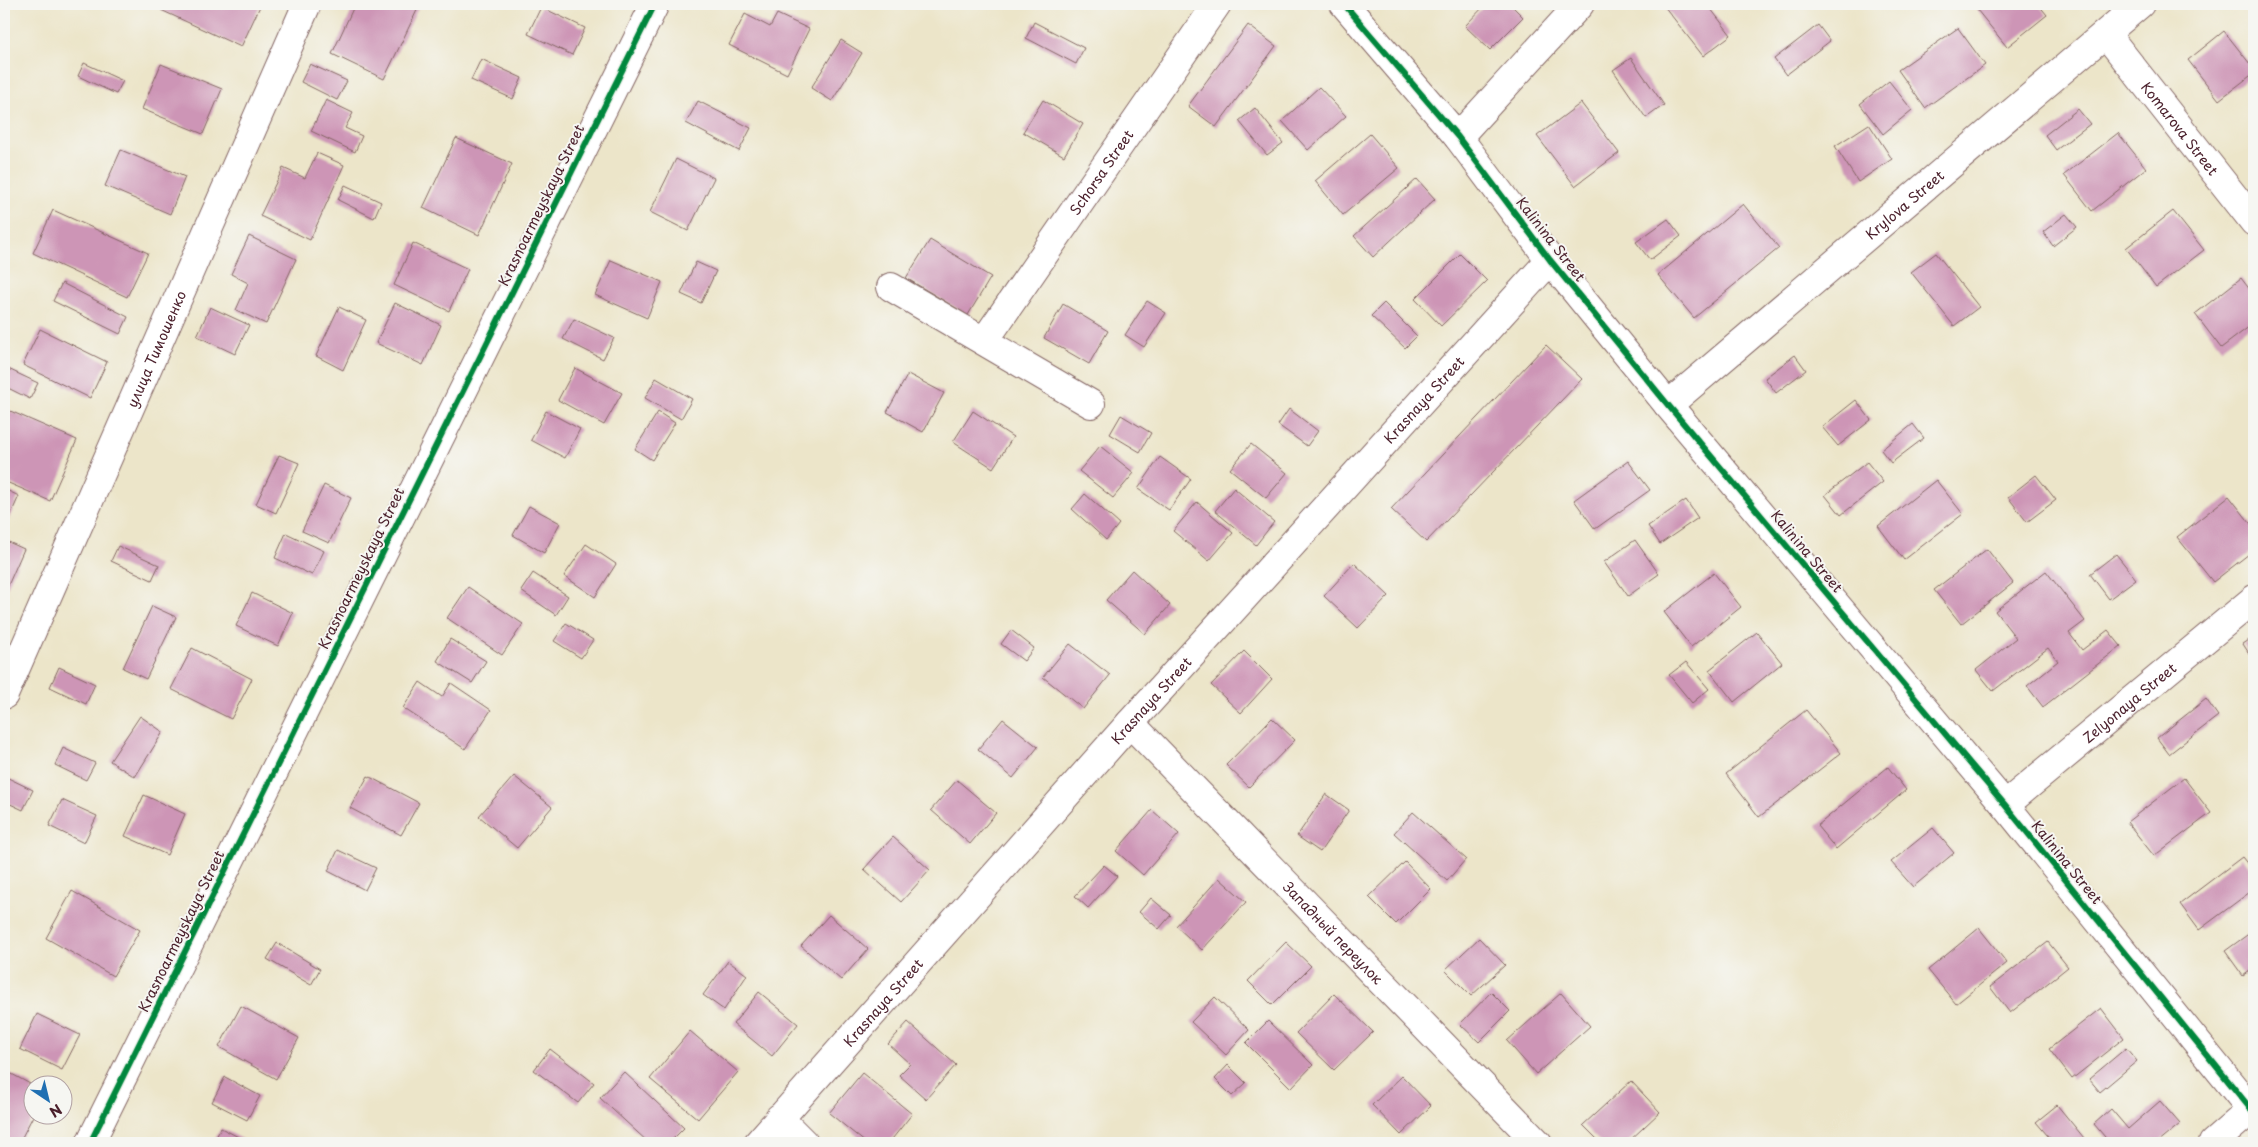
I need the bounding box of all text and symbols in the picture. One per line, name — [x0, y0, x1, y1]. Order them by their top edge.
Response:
street label: Komarova Street — [2137, 77, 2224, 180]
street label: Krasnoarmeyskaya Street — [493, 120, 589, 289]
street label: Schorsa Street — [1064, 125, 1138, 219]
street label: Krylova Street — [1860, 164, 1949, 244]
street label: Kalinina Street — [1511, 192, 1591, 286]
street label: улица Тимошенко — [121, 287, 191, 411]
street label: Krasnaya Street — [1378, 351, 1469, 448]
street label: Krasnoarmeyskaya Street — [313, 483, 409, 652]
street label: Kalinina Street — [1766, 505, 1848, 597]
street label: Krasnaya Street — [1106, 652, 1196, 748]
street label: Zelyonaya Street — [2078, 657, 2181, 747]
street label: Kalinina Street — [2027, 816, 2107, 909]
street label: Krasnoarmeyskaya Street — [133, 846, 229, 1015]
street label: Западный переулок — [1279, 877, 1389, 989]
street label: Krasnaya Street — [838, 953, 928, 1051]
north arrow — [22, 1074, 72, 1124]
text: N — [45, 1099, 66, 1123]

